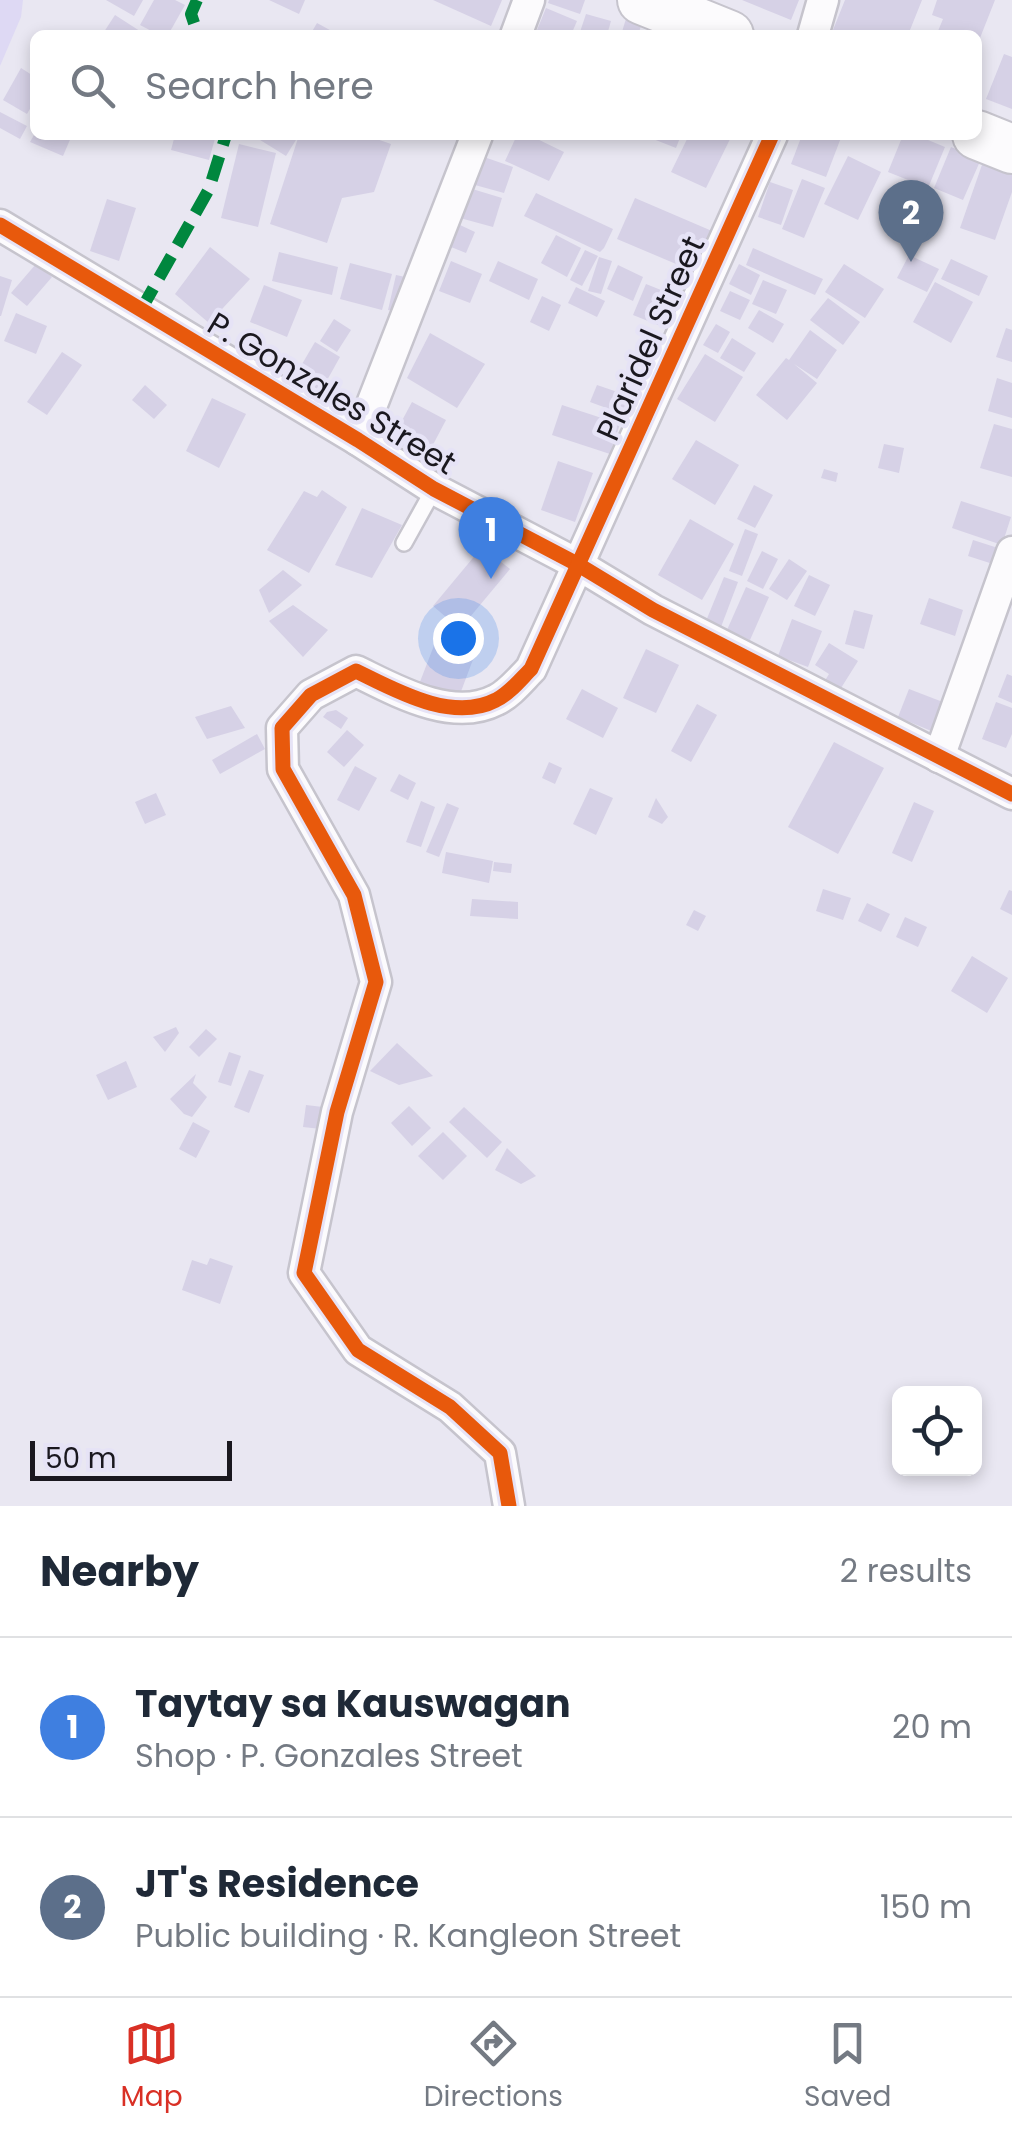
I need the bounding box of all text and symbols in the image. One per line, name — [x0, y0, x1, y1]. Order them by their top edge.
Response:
search box — [30, 30, 982, 140]
icon: search — [65, 58, 120, 113]
text: Search here — [145, 59, 374, 112]
pin: 2 — [878, 180, 944, 262]
street label: Plaridel Street — [585, 229, 715, 447]
street label: P. Gonzales Street — [199, 301, 465, 485]
pin: 1 — [458, 496, 524, 579]
your location — [433, 613, 484, 664]
map controls — [892, 1386, 982, 1476]
button: locate — [892, 1386, 982, 1476]
scale bar — [30, 1436, 232, 1480]
text: 50 m — [45, 1439, 116, 1478]
text: Nearby — [40, 1542, 199, 1601]
text: 2 results — [840, 1548, 972, 1593]
text: Taytay sa Kauswagan — [135, 1677, 571, 1730]
text: 1 — [66, 1704, 79, 1749]
text: 20 m — [892, 1704, 972, 1749]
text: Shop · P. Gonzales Street — [135, 1733, 523, 1778]
text: JT's Residence — [135, 1857, 419, 1910]
text: 2 — [63, 1884, 82, 1929]
text: 150 m — [880, 1884, 972, 1929]
text: Public building · R. Kangleon Street — [135, 1913, 681, 1958]
tab: Map — [121, 2016, 183, 2118]
tab: Directions — [424, 2016, 563, 2118]
tab: Saved — [804, 2016, 891, 2118]

